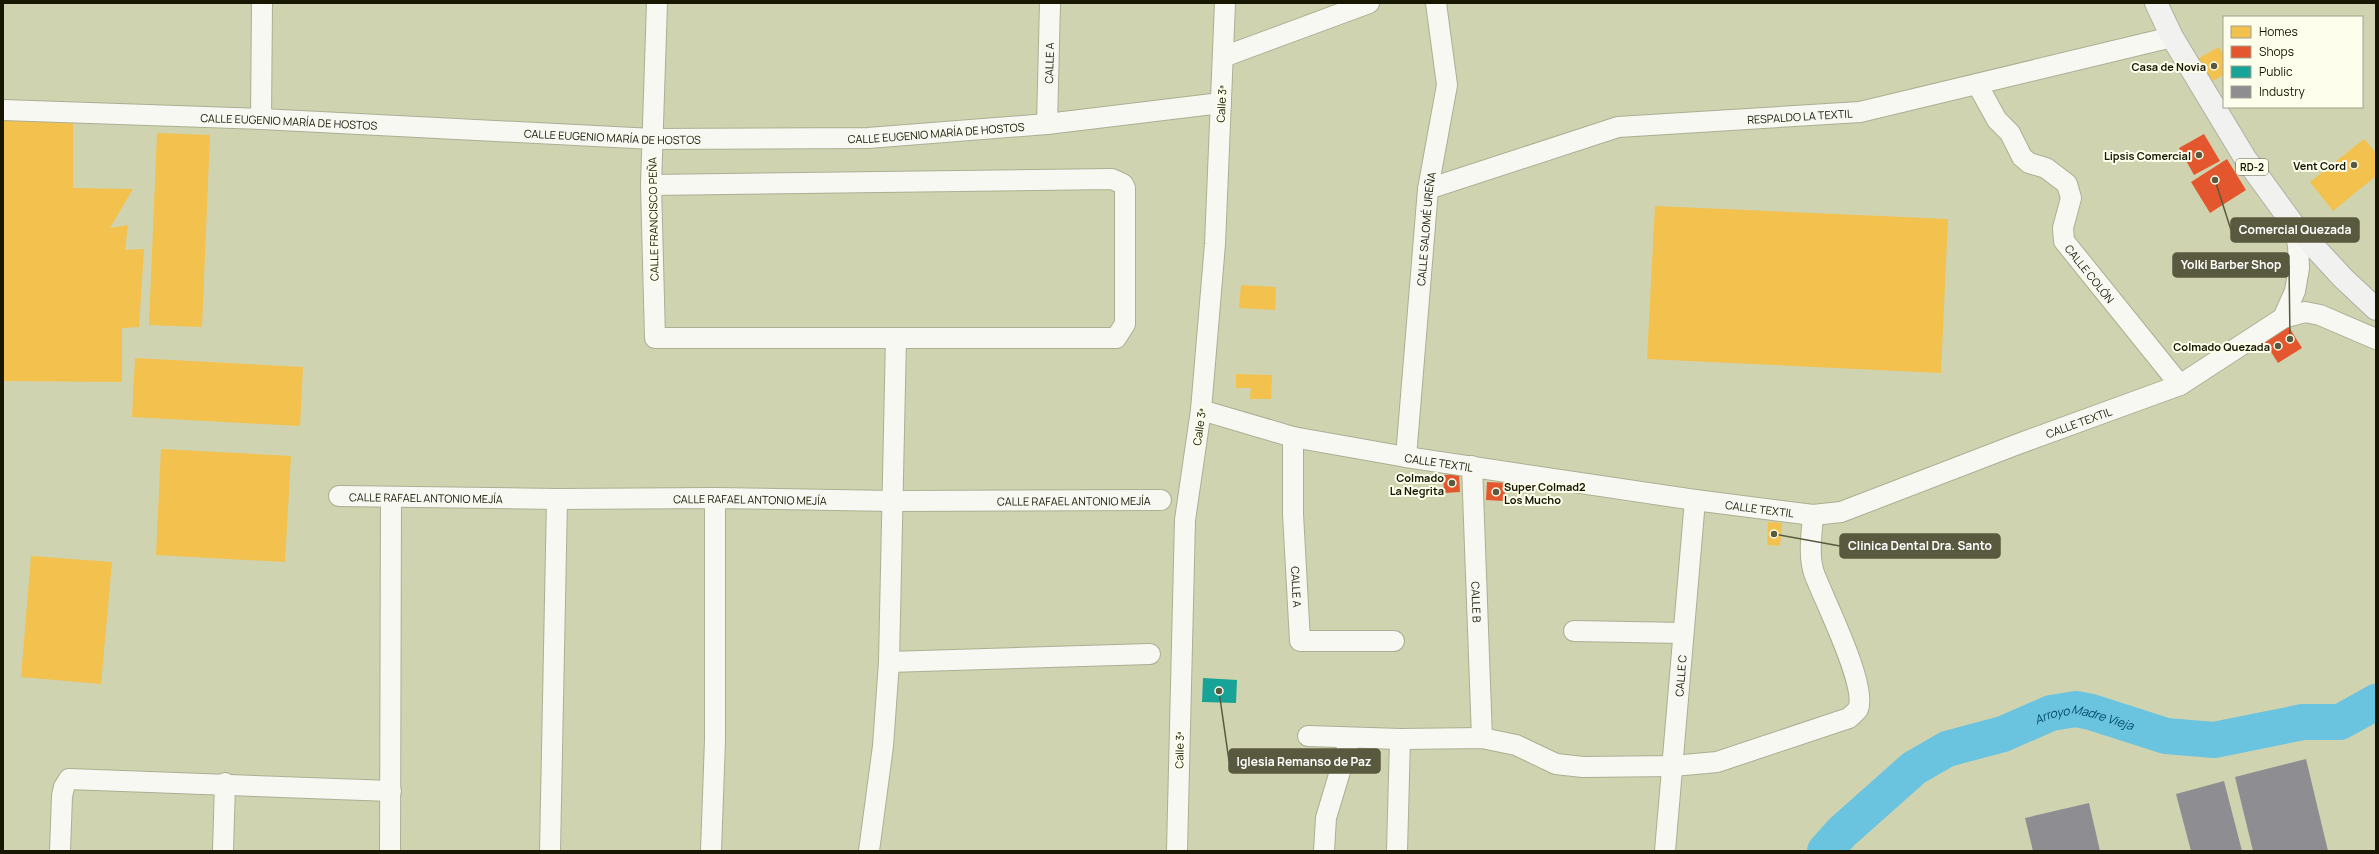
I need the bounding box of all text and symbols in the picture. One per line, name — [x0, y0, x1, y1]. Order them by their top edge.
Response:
legend — [2223, 16, 2363, 108]
text: Homes — [2259, 23, 2298, 40]
street label: CALLE A — [1041, 42, 1057, 84]
text: Shops — [2259, 43, 2294, 60]
place label: Casa de Novia — [2131, 59, 2206, 74]
marker: Casa de Novia — [2209, 61, 2219, 71]
text: Public — [2259, 63, 2293, 80]
text: Industry — [2259, 83, 2305, 100]
street label: Calle 3ª — [1213, 84, 1229, 123]
street label: RESPALDO LA TEXTIL — [1747, 105, 1853, 126]
street label: CALLE EUGENIO MARÍA DE HOSTOS — [200, 109, 378, 132]
street label: CALLE EUGENIO MARÍA DE HOSTOS — [848, 118, 1025, 146]
street label: CALLE EUGENIO MARÍA DE HOSTOS — [524, 125, 701, 147]
place label: Lipsis Comercial — [2104, 148, 2191, 163]
marker: Lipsis Comercial — [2194, 150, 2204, 160]
street label: CALLE FRANCISCO PEÑA — [644, 157, 662, 281]
place label: Vent Cord — [2293, 158, 2346, 173]
road number: RD-2 — [2236, 159, 2268, 175]
marker: Vent Cord — [2349, 160, 2359, 170]
street label: CALLE SALOMÉ UREÑA — [1413, 170, 1439, 287]
callout: Comercial Quezada — [2231, 218, 2359, 242]
text: Comercial Quezada — [2239, 221, 2351, 238]
street label: CALLE COLÓN — [2062, 241, 2118, 306]
callout: Yolki Barber Shop — [2173, 253, 2289, 277]
text: Yolki Barber Shop — [2181, 256, 2281, 273]
place label: Colmado Quezada — [2173, 339, 2270, 354]
marker: Colmado Quezada — [2273, 341, 2283, 351]
street label: CALLE TEXTIL — [2044, 403, 2114, 441]
street label: Calle 3ª — [1189, 407, 1209, 447]
street label: CALLE TEXTIL — [1404, 449, 1475, 474]
place label: Colmado La Negrita — [1390, 470, 1444, 498]
marker: Colmado La Negrita — [1447, 478, 1457, 488]
place label: Super Colmad2 Los Mucho — [1504, 479, 1586, 507]
marker: Super Colmad2 Los Mucho — [1491, 487, 1501, 497]
street label: CALLE RAFAEL ANTONIO MEJÍA — [349, 489, 503, 506]
street label: CALLE RAFAEL ANTONIO MEJÍA — [673, 490, 827, 507]
street label: CALLE RAFAEL ANTONIO MEJÍA — [997, 493, 1151, 508]
street label: CALLE TEXTIL — [1724, 496, 1795, 520]
callout: Clinica Dental Dra. Santo — [1840, 534, 2000, 558]
text: Clinica Dental Dra. Santo — [1848, 537, 1992, 554]
street label: CALLE A — [1288, 566, 1306, 608]
street label: CALLE B — [1469, 581, 1485, 623]
street label: CALLE C — [1671, 654, 1689, 697]
water label: Arroyo Madre Vieja — [2031, 700, 2137, 734]
street label: Calle 3ª — [1171, 731, 1187, 769]
callout: Iglesia Remanso de Paz — [1229, 749, 1380, 773]
text: Iglesia Remanso de Paz — [1237, 753, 1371, 770]

